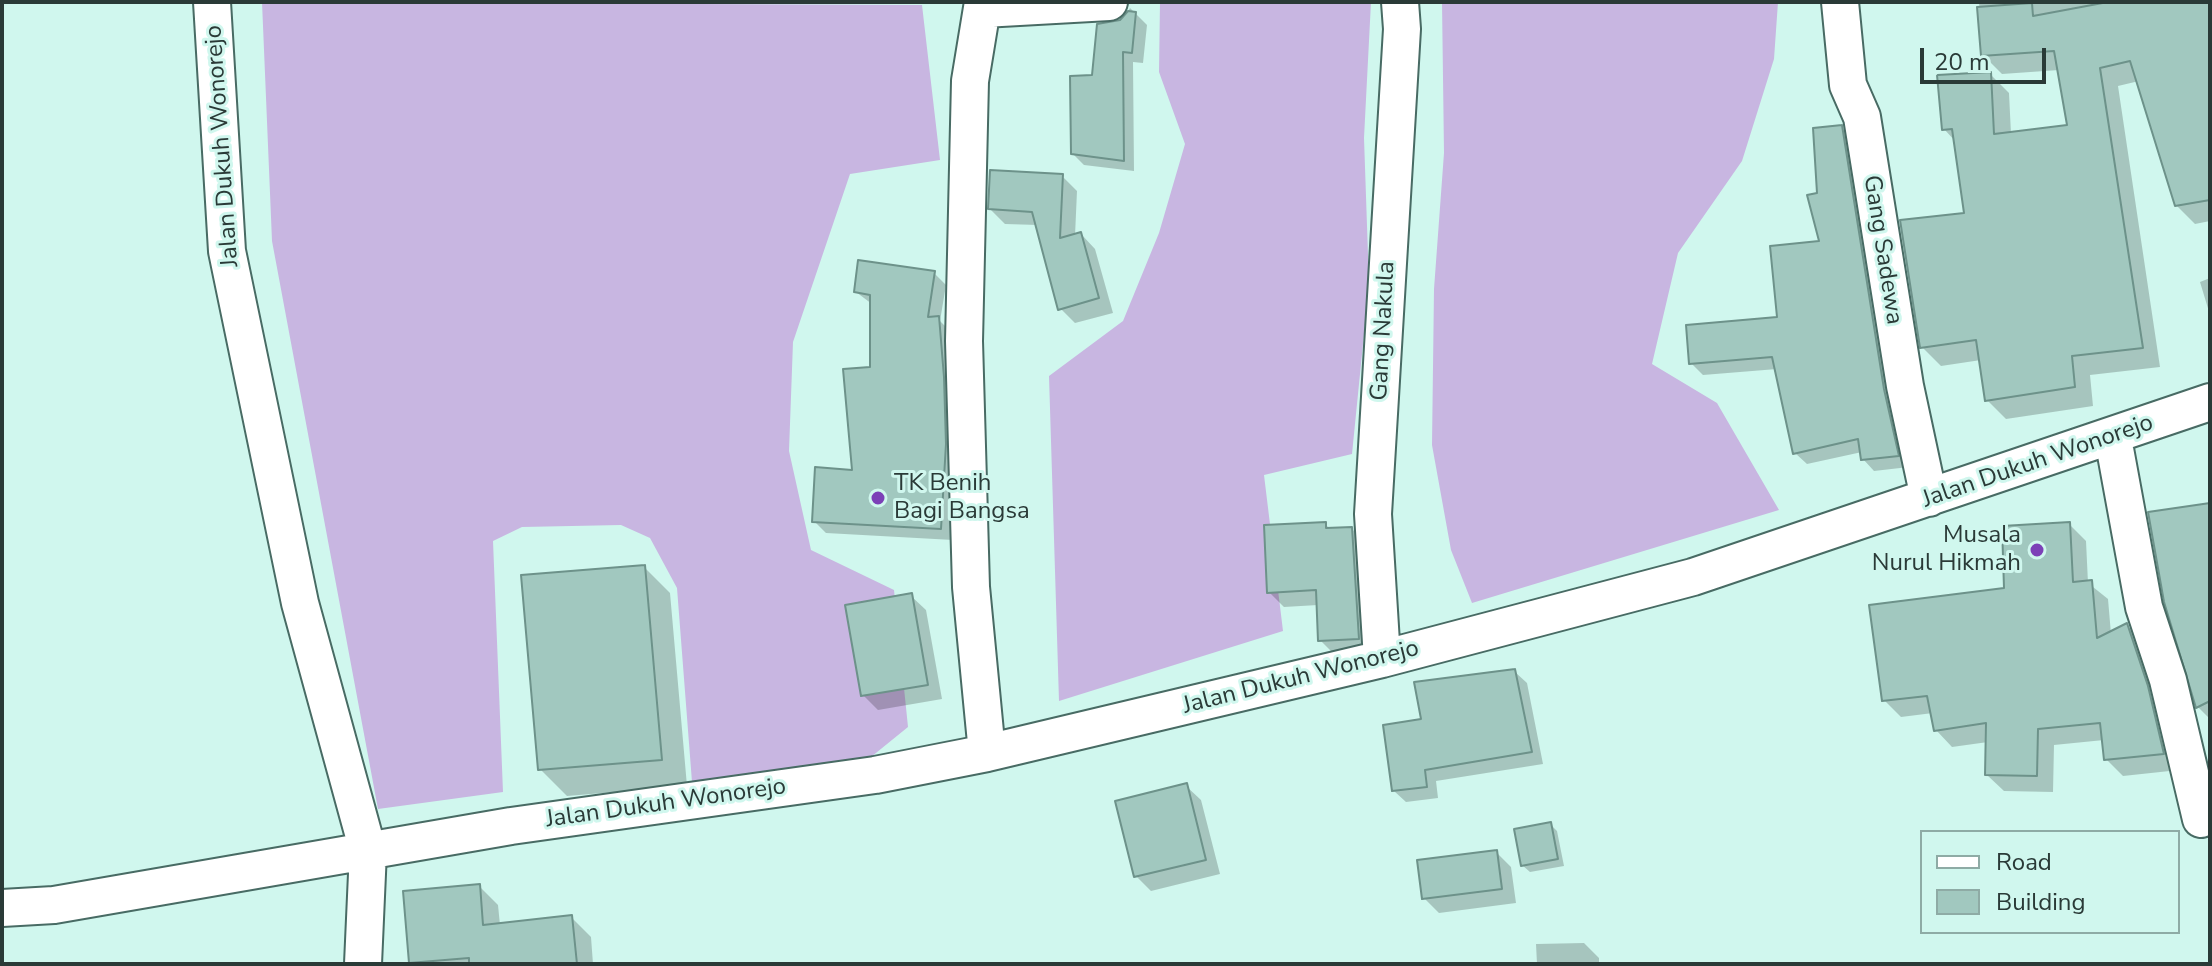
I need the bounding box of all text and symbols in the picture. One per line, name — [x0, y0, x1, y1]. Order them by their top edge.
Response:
street label: Jalan Dukuh Wonorejo — [200, 24, 246, 268]
scale bar — [1924, 32, 2050, 82]
text: 20 m — [1934, 46, 1990, 78]
street label: Gang Sadewa — [1856, 173, 1908, 327]
street label: Gang Nakula — [1366, 260, 1402, 402]
street label: Jalan Dukuh Wonorejo — [1919, 409, 2157, 515]
place label: TK Benih Bagi Bangsa — [894, 470, 1030, 526]
marker: TK Benih Bagi Bangsa — [869, 489, 887, 507]
place label: Musala Nurul Hikmah — [1872, 522, 2021, 578]
marker: Musala Nurul Hikmah — [2028, 541, 2046, 559]
street label: Jalan Dukuh Wonorejo — [1180, 635, 1422, 721]
street label: Jalan Dukuh Wonorejo — [544, 773, 788, 835]
legend — [1920, 830, 2180, 934]
text: Road — [1996, 846, 2052, 878]
text: Building — [1996, 886, 2086, 918]

